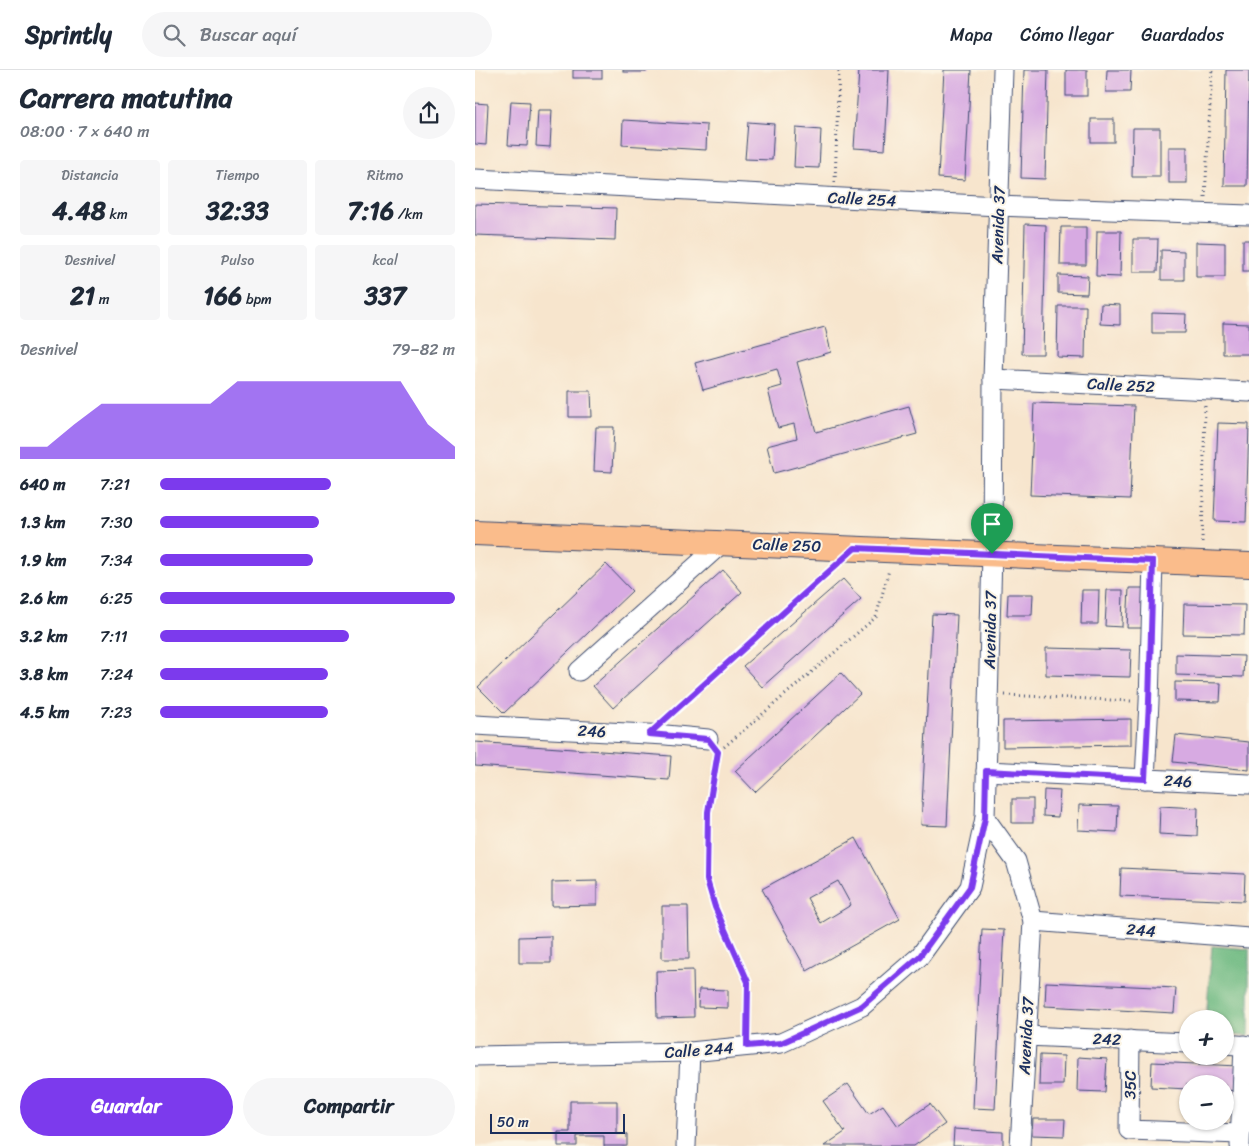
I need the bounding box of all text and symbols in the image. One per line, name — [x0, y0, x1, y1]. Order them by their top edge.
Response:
search box — [142, 12, 492, 57]
text: Sprintly — [25, 14, 112, 56]
text: Buscar aquí — [200, 18, 297, 51]
text: Mapa — [950, 19, 992, 51]
text: Cómo llegar — [1020, 19, 1113, 51]
text: Guardados — [1141, 19, 1224, 51]
icon: search — [160, 21, 188, 49]
text: Carrera matutina — [20, 73, 233, 122]
button: share — [403, 87, 455, 139]
text: 08:00 · 7 × 640 m — [20, 117, 149, 146]
text: Distancia — [61, 163, 118, 188]
text: Tiempo — [216, 163, 259, 188]
text: Ritmo — [367, 163, 403, 188]
street label: Calle 254 — [827, 183, 897, 215]
street label: Avenida 37 — [982, 185, 1014, 265]
text: 4.48 — [52, 188, 106, 233]
text: 32:33 — [206, 188, 269, 233]
text: 7:16 — [347, 188, 394, 233]
text: km — [106, 202, 128, 227]
text: /km — [394, 202, 423, 227]
text: Desnivel — [64, 248, 115, 273]
text: Pulso — [221, 248, 254, 273]
text: kcal — [372, 248, 398, 273]
text: 21 — [70, 273, 95, 318]
text: 166 — [203, 273, 242, 318]
text: 337 — [364, 273, 406, 318]
text: m — [95, 287, 110, 312]
text: bpm — [242, 287, 272, 312]
text: Desnivel — [20, 335, 78, 364]
text: 79–82 m — [392, 335, 455, 364]
street label: Calle 252 — [1086, 369, 1156, 401]
text: 640 m — [20, 470, 66, 499]
text: 7:21 — [100, 470, 130, 499]
pin — [971, 503, 1013, 554]
text: 1.3 km — [20, 508, 65, 537]
text: 7:30 — [100, 508, 133, 537]
icon: arrive — [978, 510, 1006, 538]
street label: Calle 250 — [752, 529, 822, 561]
text: 1.9 km — [20, 546, 66, 575]
text: 7:34 — [100, 546, 133, 575]
text: 2.6 km — [20, 584, 68, 613]
text: 6:25 — [100, 584, 133, 613]
street label: Avenida 37 — [975, 590, 1005, 670]
text: 3.2 km — [20, 622, 68, 651]
text: 7:11 — [100, 622, 128, 651]
text: 3.8 km — [20, 660, 68, 689]
text: 7:24 — [100, 660, 133, 689]
text: 4.5 km — [20, 698, 70, 727]
text: 7:23 — [100, 698, 132, 727]
street label: 246 — [577, 716, 607, 746]
street label: 246 — [1163, 766, 1193, 796]
street label: 244 — [1125, 914, 1157, 946]
street label: Avenida 37 — [1009, 996, 1043, 1077]
map controls — [1179, 1010, 1234, 1130]
button: + — [1179, 1010, 1234, 1065]
street label: 242 — [1092, 1024, 1122, 1054]
street label: Calle 244 — [664, 1033, 734, 1067]
street label: 35C — [1115, 1070, 1145, 1100]
button: − — [1179, 1075, 1234, 1130]
button: Guardar — [20, 1078, 233, 1136]
button: Compartir — [243, 1078, 455, 1136]
text: 50 m — [497, 1110, 529, 1135]
scale bar — [490, 1111, 625, 1134]

